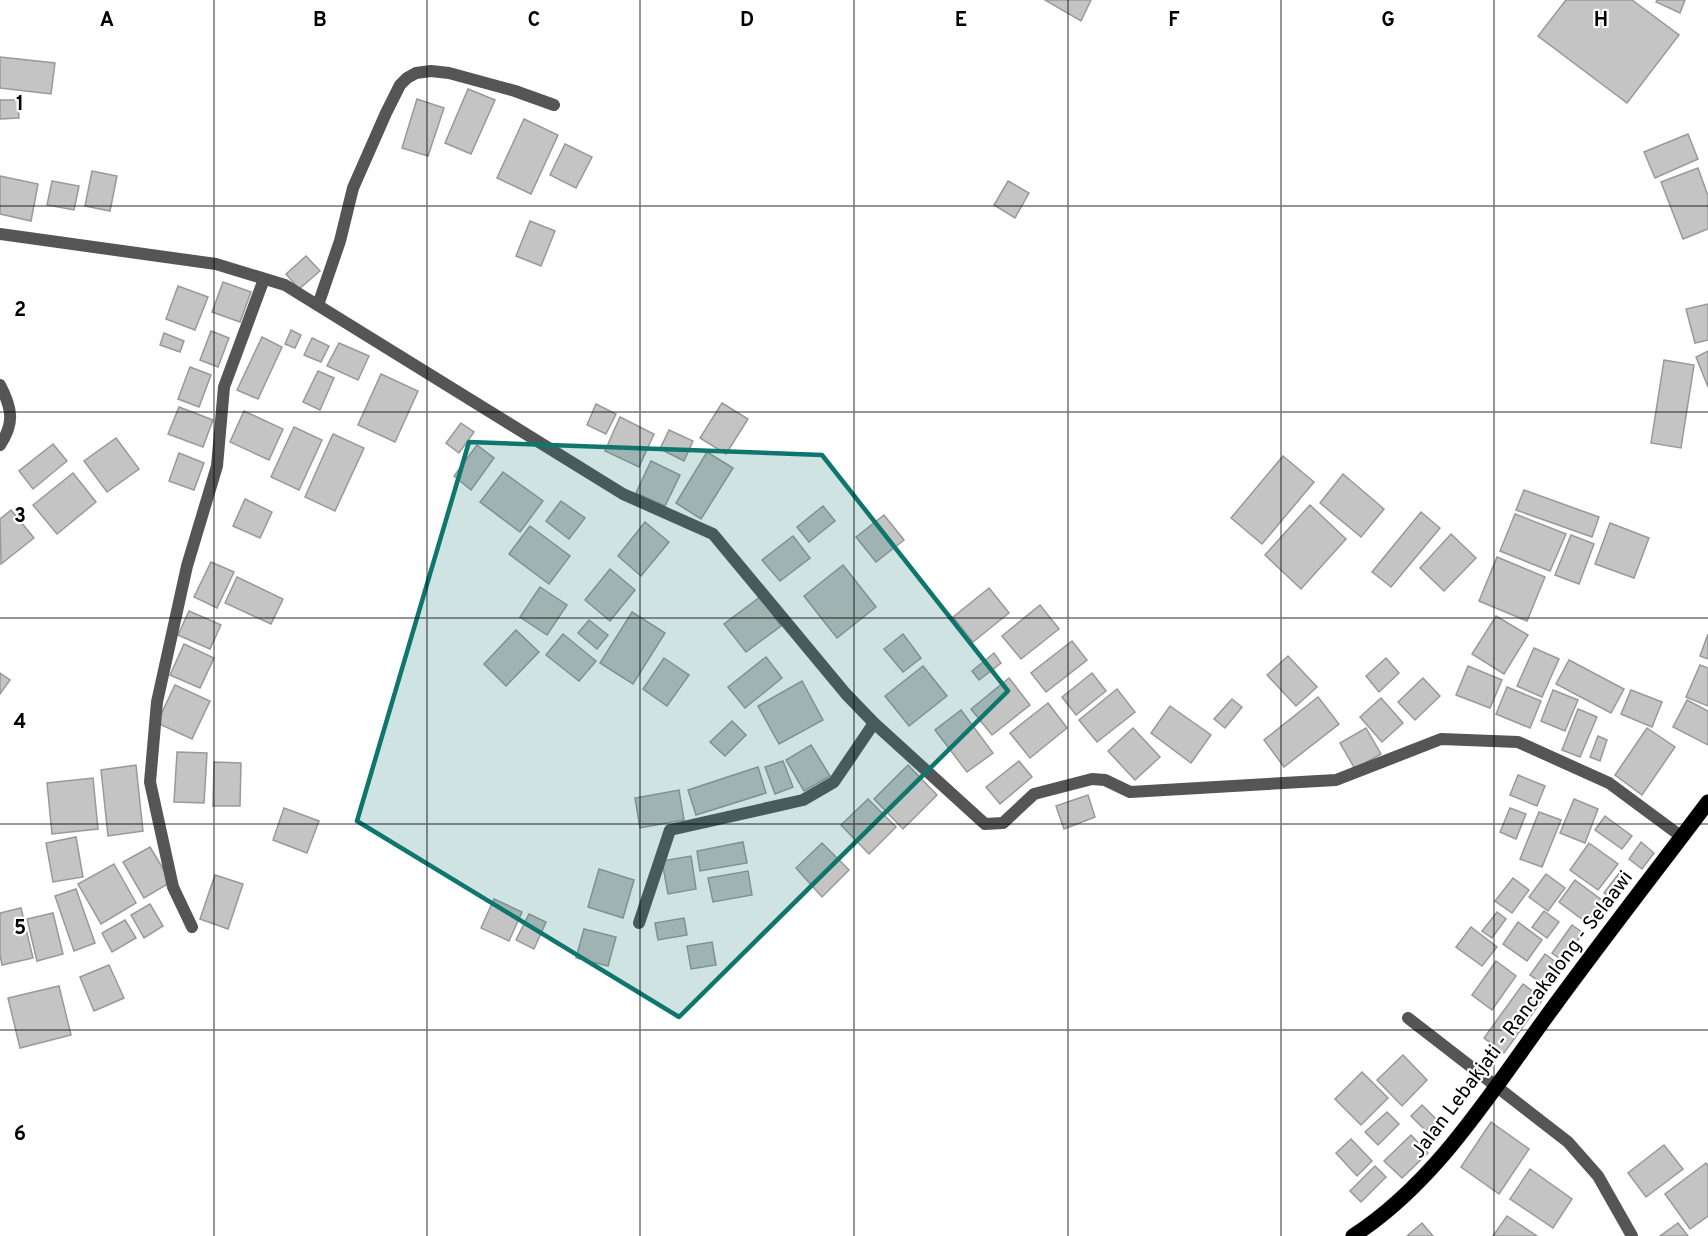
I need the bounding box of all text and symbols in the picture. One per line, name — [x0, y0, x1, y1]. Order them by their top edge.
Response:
text: A — [100, 8, 114, 34]
text: B — [313, 8, 327, 34]
text: C — [528, 8, 540, 34]
text: D — [740, 8, 754, 34]
text: E — [955, 8, 967, 34]
text: F — [1168, 8, 1180, 34]
text: G — [1381, 8, 1395, 34]
text: H — [1594, 8, 1608, 34]
text: 1 — [16, 92, 24, 118]
text: 2 — [14, 298, 26, 324]
text: 3 — [14, 504, 26, 530]
text: 4 — [14, 710, 26, 736]
street label: Jalan Lebakjati - Rancakalong - Selaawi — [1406, 866, 1639, 1164]
text: 5 — [14, 916, 26, 942]
text: 6 — [14, 1122, 26, 1148]

